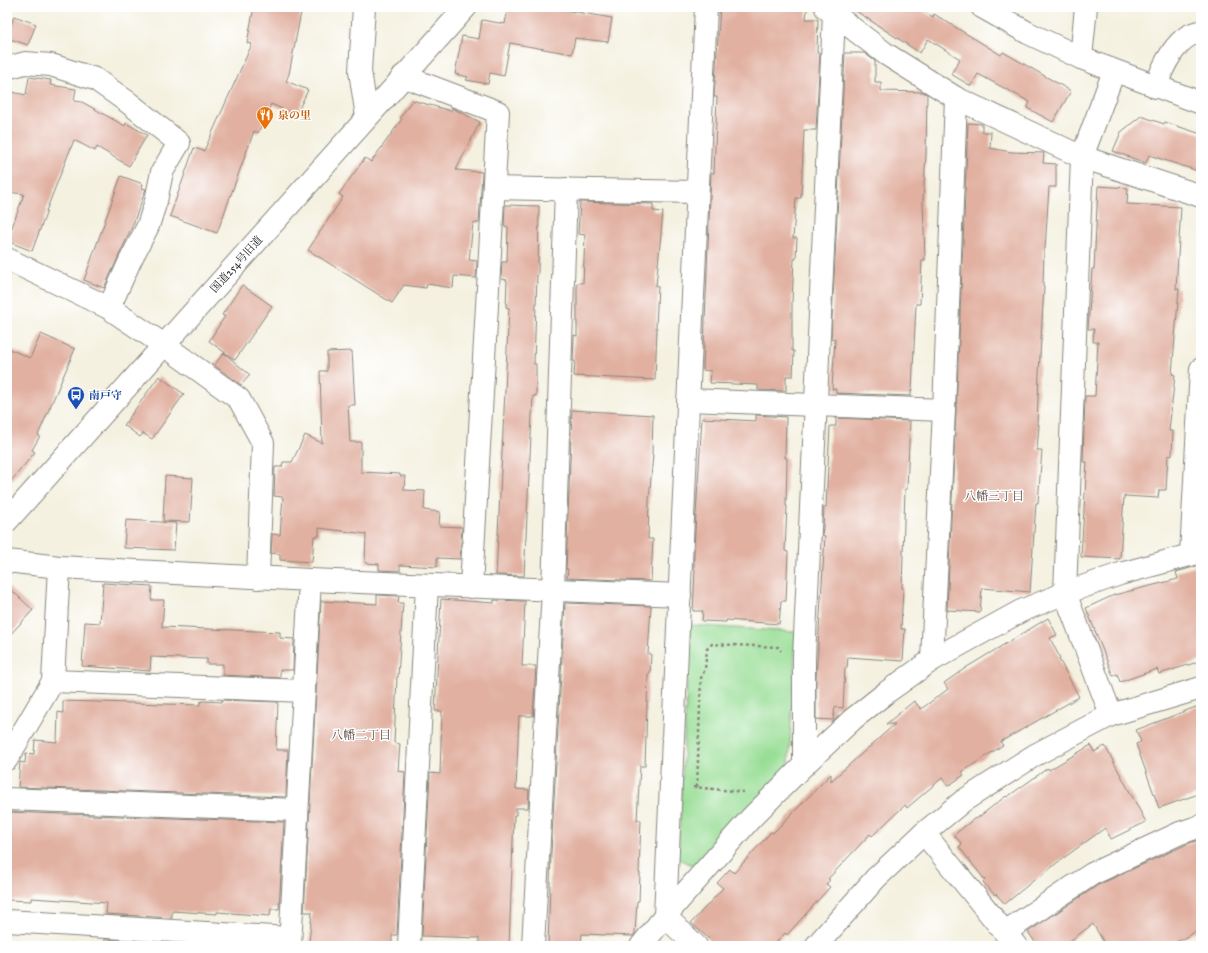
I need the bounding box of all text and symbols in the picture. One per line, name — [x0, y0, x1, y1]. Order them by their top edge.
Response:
restaurant icon: 泉の里 — [255, 105, 275, 130]
place label: 泉の里 — [278, 109, 311, 122]
street label: 国道254号旧道 — [208, 233, 265, 295]
bus stop icon: 南戸守 — [66, 385, 86, 410]
place label: 南戸守 — [89, 389, 122, 402]
district label: 八幡三丁目 — [964, 489, 1024, 503]
district label: 八幡二丁目 — [331, 728, 391, 742]

